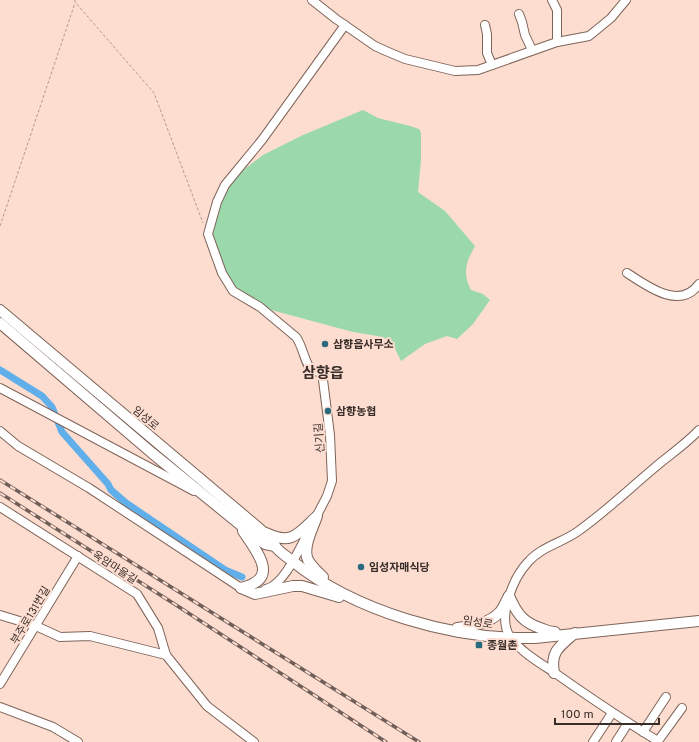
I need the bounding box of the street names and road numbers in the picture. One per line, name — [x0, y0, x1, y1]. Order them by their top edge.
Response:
street label: 임성로 — [129, 404, 161, 434]
street label: 신기길 — [312, 422, 328, 454]
street label: 옥암마을길 — [89, 548, 139, 587]
street label: 부주로131번길 — [8, 584, 54, 647]
street label: 임성로 — [462, 614, 494, 632]

